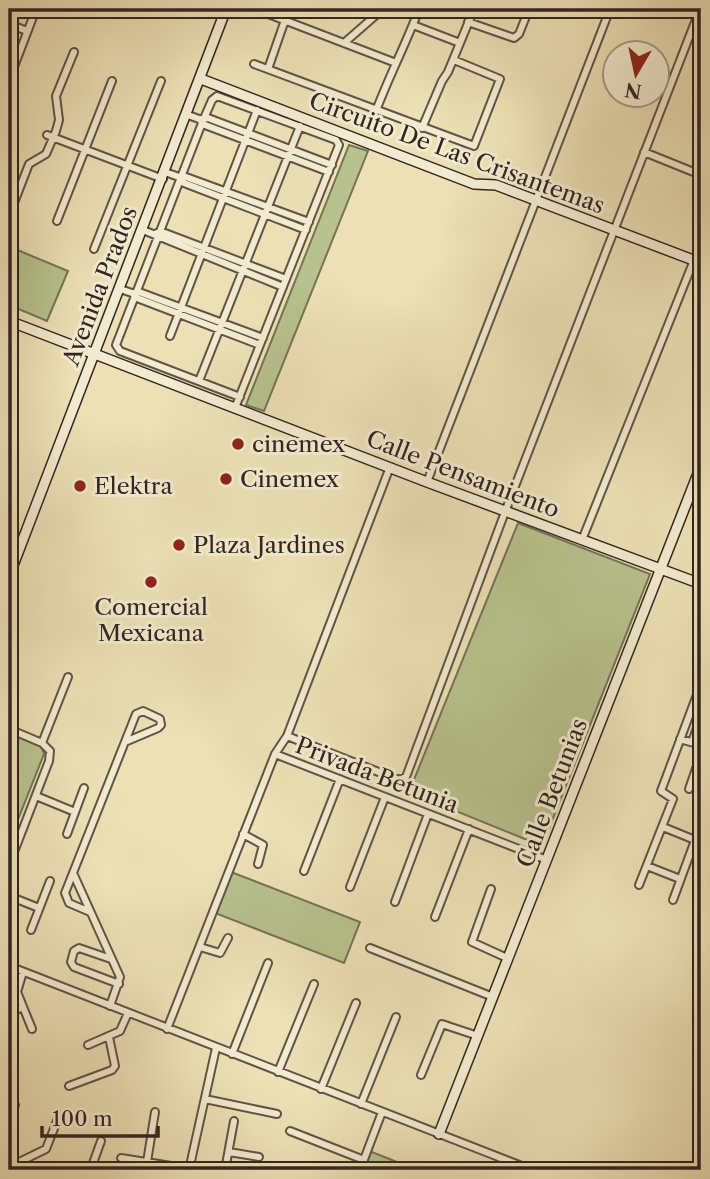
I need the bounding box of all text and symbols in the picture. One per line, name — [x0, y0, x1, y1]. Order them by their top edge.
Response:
north arrow — [602, 38, 672, 108]
text: N — [623, 78, 643, 103]
street label: Circuito De Las Crisantemas — [305, 86, 609, 220]
street label: Avenida Prados — [56, 202, 143, 371]
street label: Calle Pensamiento — [363, 424, 563, 524]
place label: cinemex — [252, 430, 346, 458]
marker: cinemex — [230, 436, 246, 452]
place label: Cinemex — [240, 465, 339, 493]
marker: Cinemex — [218, 471, 234, 487]
place label: Elektra — [94, 472, 173, 500]
marker: Elektra — [72, 478, 88, 494]
place label: Plaza Jardines — [193, 531, 345, 559]
marker: Plaza Jardines — [171, 537, 187, 553]
marker: Comercial Mexicana — [143, 574, 159, 590]
place label: Comercial Mexicana — [94, 593, 208, 647]
street label: Calle Betunias — [511, 715, 593, 871]
street label: Privada Betunia — [292, 731, 463, 819]
scale bar — [42, 1095, 158, 1139]
text: 100 m — [52, 1106, 113, 1131]

